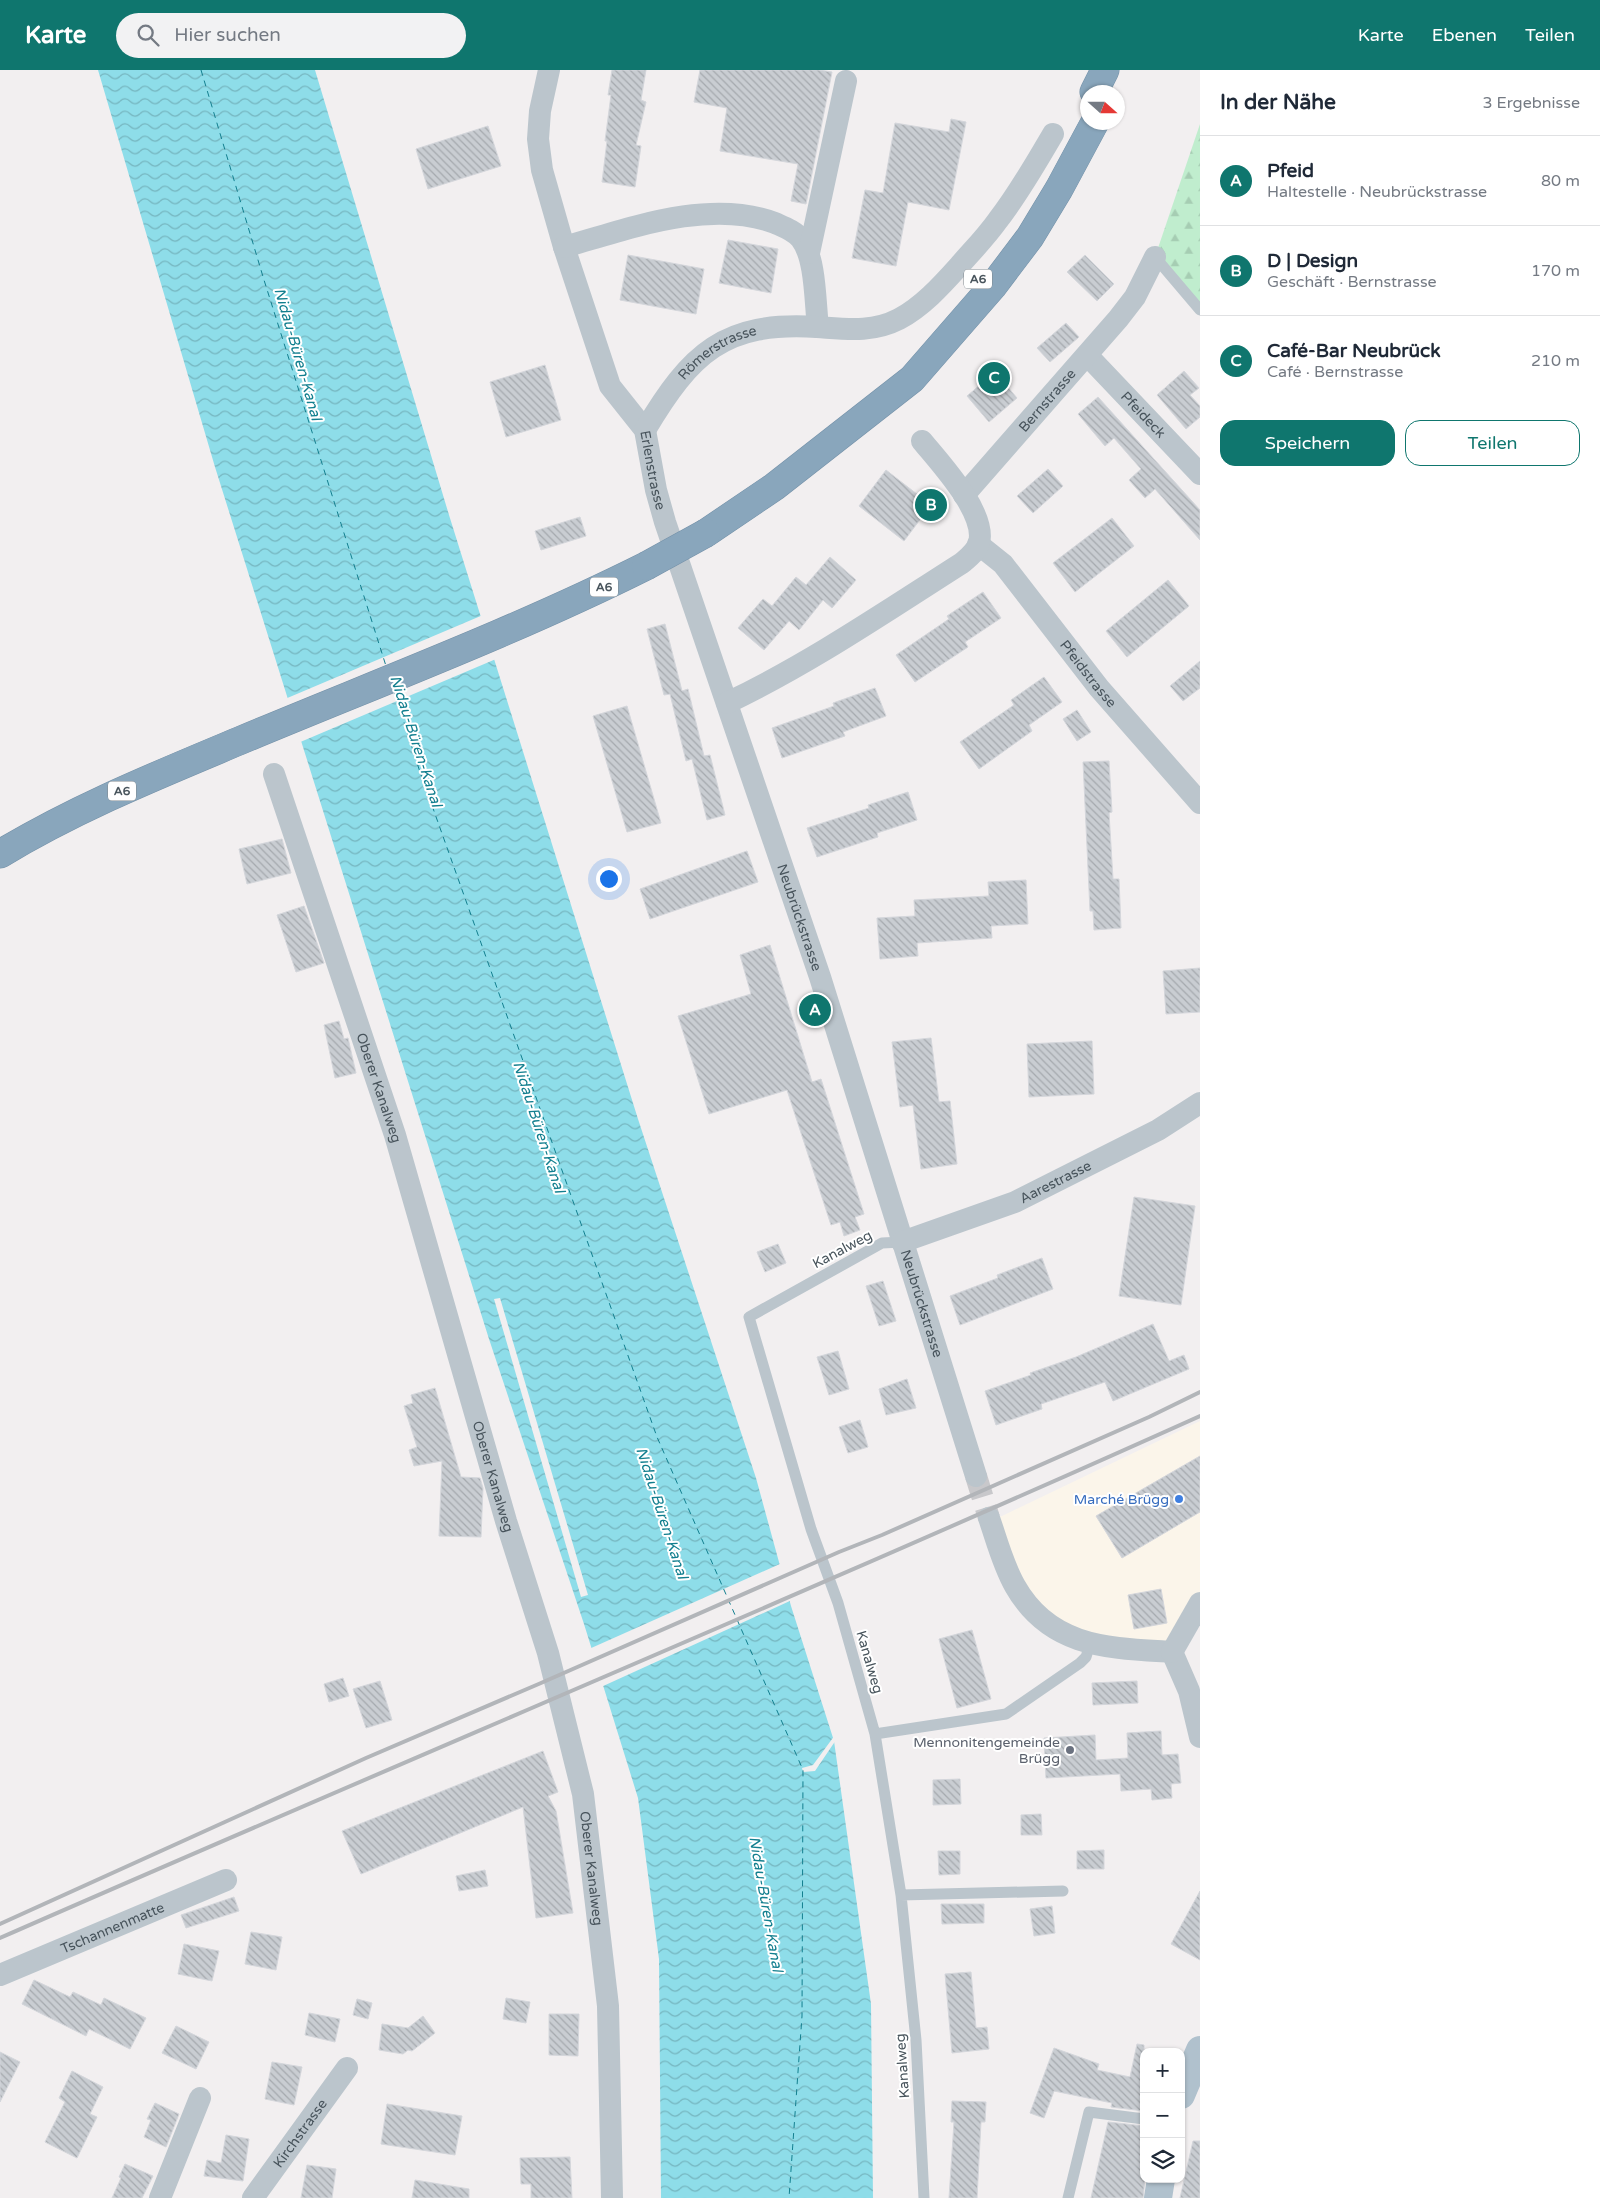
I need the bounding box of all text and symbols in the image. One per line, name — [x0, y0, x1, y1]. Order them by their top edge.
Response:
search box — [116, 13, 466, 58]
text: Karte — [25, 21, 86, 50]
icon: search — [134, 21, 162, 49]
text: Hier suchen — [174, 24, 281, 46]
text: Karte — [1358, 24, 1404, 46]
text: Ebenen — [1432, 24, 1497, 46]
text: Teilen — [1525, 24, 1575, 46]
north arrow — [1080, 85, 1125, 130]
text: In der Nähe — [1220, 90, 1336, 115]
text: 3 Ergebnisse — [1482, 93, 1580, 113]
text: Pfeid — [1267, 160, 1314, 182]
text: A — [1230, 171, 1242, 191]
text: 80 m — [1541, 171, 1580, 191]
text: Haltestelle · Neubrückstrasse — [1267, 182, 1487, 202]
text: D | Design — [1267, 250, 1358, 272]
text: B — [1230, 261, 1242, 281]
text: 170 m — [1531, 261, 1580, 281]
road number: A6 — [964, 270, 992, 288]
text: Geschäft · Bernstrasse — [1267, 272, 1437, 292]
water label: Nidau-Büren-Kanal — [270, 286, 326, 425]
street label: Römerstrasse — [675, 322, 758, 383]
text: Café-Bar Neubrück — [1267, 340, 1441, 362]
text: C — [1230, 351, 1242, 371]
text: 210 m — [1531, 351, 1580, 371]
pin: C — [978, 359, 1010, 397]
text: Café · Bernstrasse — [1267, 362, 1403, 382]
street label: Bernstrasse — [1015, 365, 1080, 436]
street label: Pfeideck — [1117, 388, 1169, 442]
button: Speichern — [1220, 420, 1395, 466]
button: Teilen — [1405, 420, 1580, 466]
street label: Erlenstrasse — [636, 429, 669, 512]
pin: B — [915, 486, 947, 524]
road number: A6 — [590, 578, 618, 596]
street label: Pfeidstrasse — [1056, 637, 1120, 711]
water label: Nidau-Büren-Kanal — [386, 673, 446, 811]
road number: A6 — [108, 781, 136, 800]
street label: Neubrückstrasse — [773, 862, 825, 973]
your location — [596, 866, 622, 892]
pin: A — [799, 991, 831, 1029]
street label: Oberer Kanalweg — [352, 1031, 405, 1145]
water label: Nidau-Büren-Kanal — [509, 1059, 569, 1197]
street label: Aarestrasse — [1017, 1157, 1094, 1207]
street label: Kanalweg — [810, 1227, 875, 1272]
street label: Neubrückstrasse — [897, 1248, 946, 1360]
street label: Oberer Kanalweg — [469, 1419, 517, 1534]
water label: Nidau-Büren-Kanal — [632, 1445, 692, 1583]
place label: Marché Brügg — [1074, 1491, 1169, 1508]
marker: Marché Brügg — [1173, 1493, 1185, 1505]
street label: Kanalweg — [852, 1629, 887, 1696]
place label: Mennonitengemeinde Brügg — [913, 1734, 1060, 1767]
marker: Mennonitengemeinde Brügg — [1064, 1744, 1076, 1756]
street label: Oberer Kanalweg — [576, 1810, 606, 1927]
water label: Nidau-Büren-Kanal — [745, 1835, 787, 1975]
street label: Tschannenmatte — [58, 1899, 167, 1957]
street label: Kanalweg — [892, 2033, 913, 2099]
map controls — [1140, 2048, 1185, 2183]
button: + — [1140, 2048, 1185, 2093]
button: − — [1140, 2093, 1185, 2138]
street label: Kirchstrasse — [270, 2096, 331, 2171]
button: layers — [1140, 2138, 1185, 2183]

